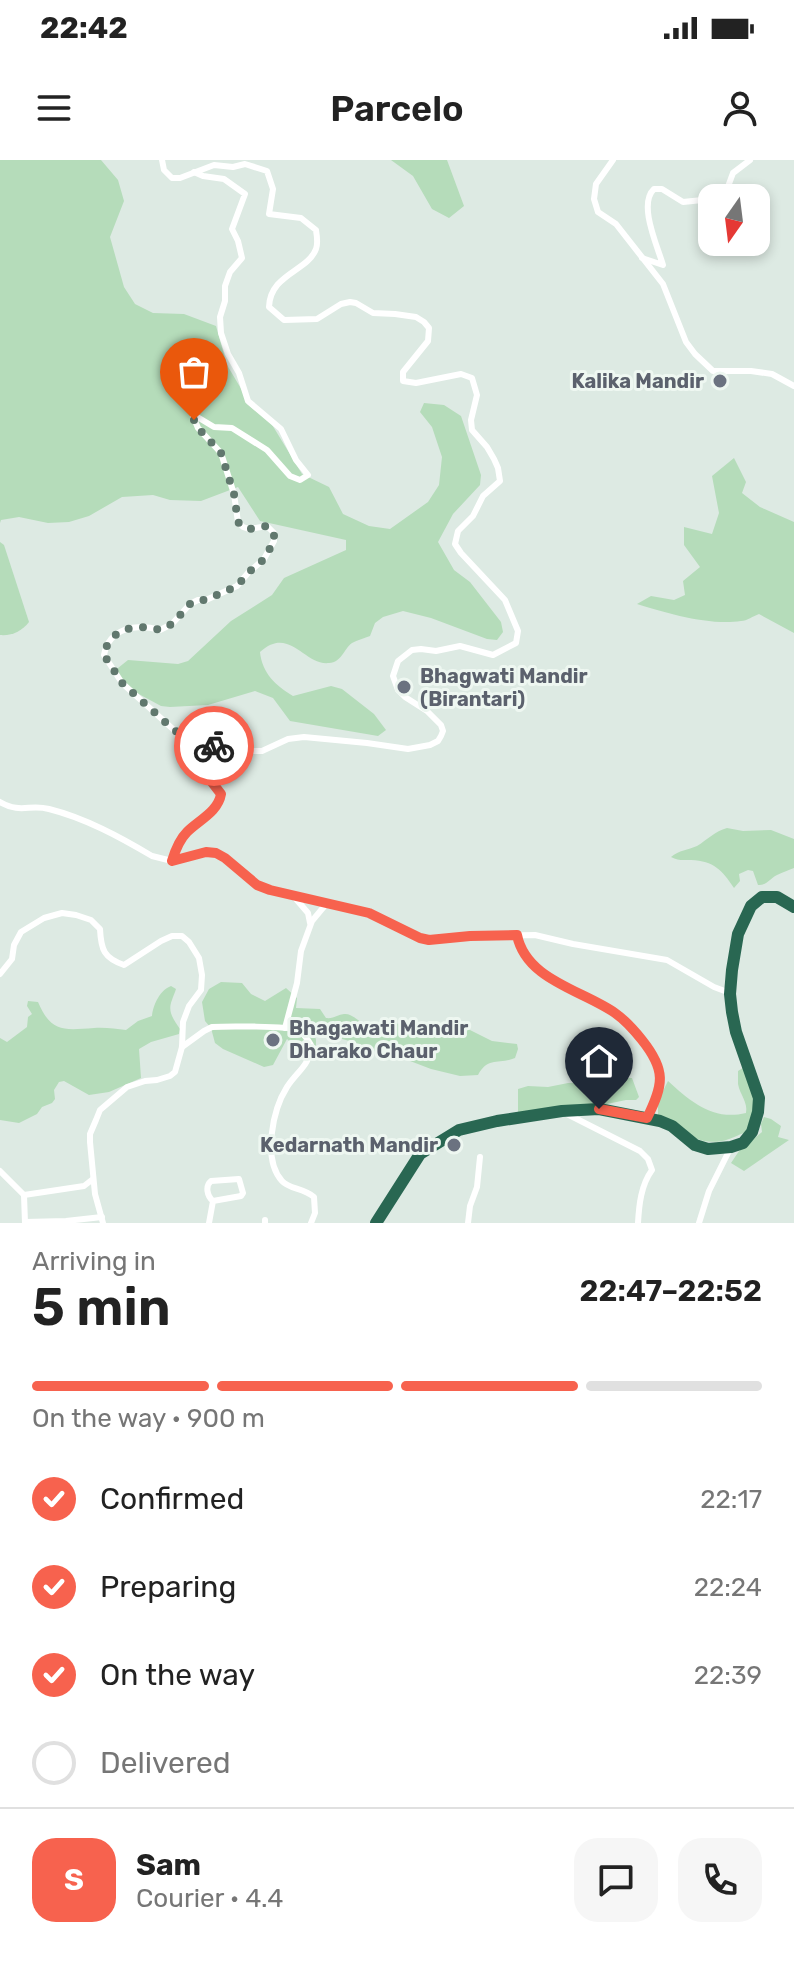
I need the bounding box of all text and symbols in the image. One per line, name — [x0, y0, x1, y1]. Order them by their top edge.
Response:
text: 22:42 — [40, 10, 128, 46]
icon: menu — [32, 86, 76, 130]
icon: person — [718, 86, 762, 130]
text: Parcelo — [330, 87, 464, 130]
north arrow — [698, 184, 770, 256]
map controls — [698, 184, 770, 256]
pin — [160, 338, 228, 420]
icon: bag — [172, 350, 216, 394]
place label: Kalika Mandir — [571, 369, 704, 393]
marker: Kalika Mandir — [711, 372, 729, 390]
place label: Bhagwati Mandir (Birantari) — [420, 664, 588, 711]
marker: Bhagwati Mandir (Birantari) — [395, 678, 413, 696]
courier — [174, 706, 254, 786]
icon: bike — [192, 724, 236, 768]
place label: Bhagawati Mandir Dharako Chaur — [289, 1016, 468, 1063]
pin — [565, 1027, 633, 1109]
marker: Bhagawati Mandir Dharako Chaur — [264, 1031, 282, 1049]
icon: home — [577, 1039, 621, 1083]
place label: Kedarnath Mandir — [260, 1133, 438, 1157]
marker: Kedarnath Mandir — [445, 1136, 463, 1154]
text: Arriving in — [32, 1246, 156, 1277]
text: 22:47–22:52 — [580, 1273, 762, 1309]
text: 5 min — [32, 1276, 171, 1338]
text: On the way · 900 m — [32, 1403, 265, 1434]
icon: check — [32, 1477, 76, 1521]
text: Confirmed — [100, 1481, 244, 1517]
text: 22:17 — [700, 1484, 762, 1515]
icon: check — [32, 1565, 76, 1609]
text: Preparing — [100, 1569, 236, 1605]
text: 22:24 — [694, 1572, 762, 1603]
icon: check — [32, 1653, 76, 1697]
text: On the way — [100, 1657, 255, 1693]
text: 22:39 — [694, 1660, 762, 1691]
text: Delivered — [100, 1745, 231, 1781]
button: chat — [574, 1838, 658, 1922]
button: phone — [678, 1838, 762, 1922]
text: Sam — [136, 1847, 201, 1883]
text: S — [64, 1862, 84, 1898]
text: Courier · 4.4 — [136, 1883, 283, 1914]

